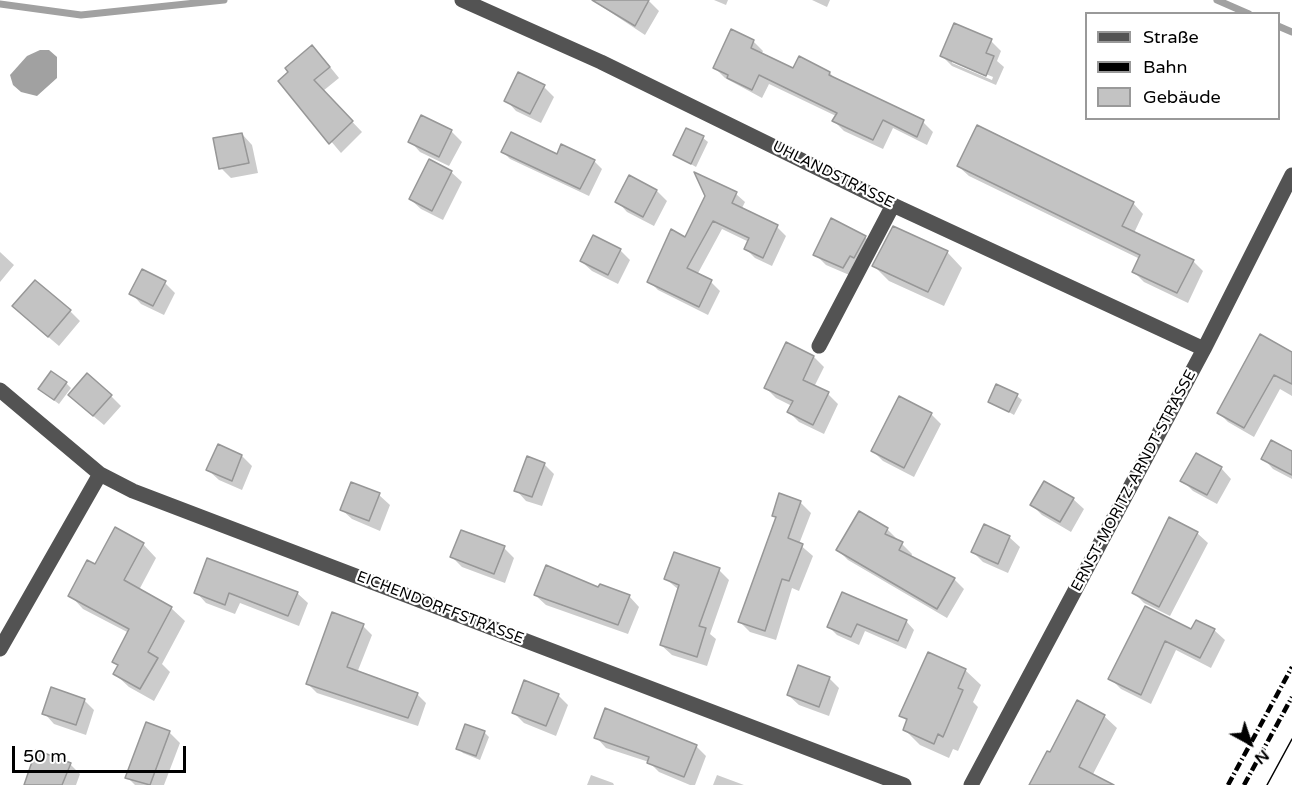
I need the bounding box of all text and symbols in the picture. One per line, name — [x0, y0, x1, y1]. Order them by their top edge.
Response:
legend — [1085, 12, 1280, 120]
text: Straße — [1143, 26, 1199, 48]
text: Bahn — [1143, 56, 1188, 78]
text: Gebäude — [1143, 86, 1221, 108]
street label: UHLANDSTRASSE — [769, 138, 897, 212]
street label: ERNST-MORITZ-ARNDT-STRASSE — [1068, 367, 1200, 595]
street label: EICHENDORFFSTRASSE — [354, 568, 526, 648]
north arrow — [1220, 713, 1280, 773]
scale bar — [15, 734, 189, 772]
text: 50 m — [23, 745, 67, 767]
text: N — [1250, 745, 1273, 769]

